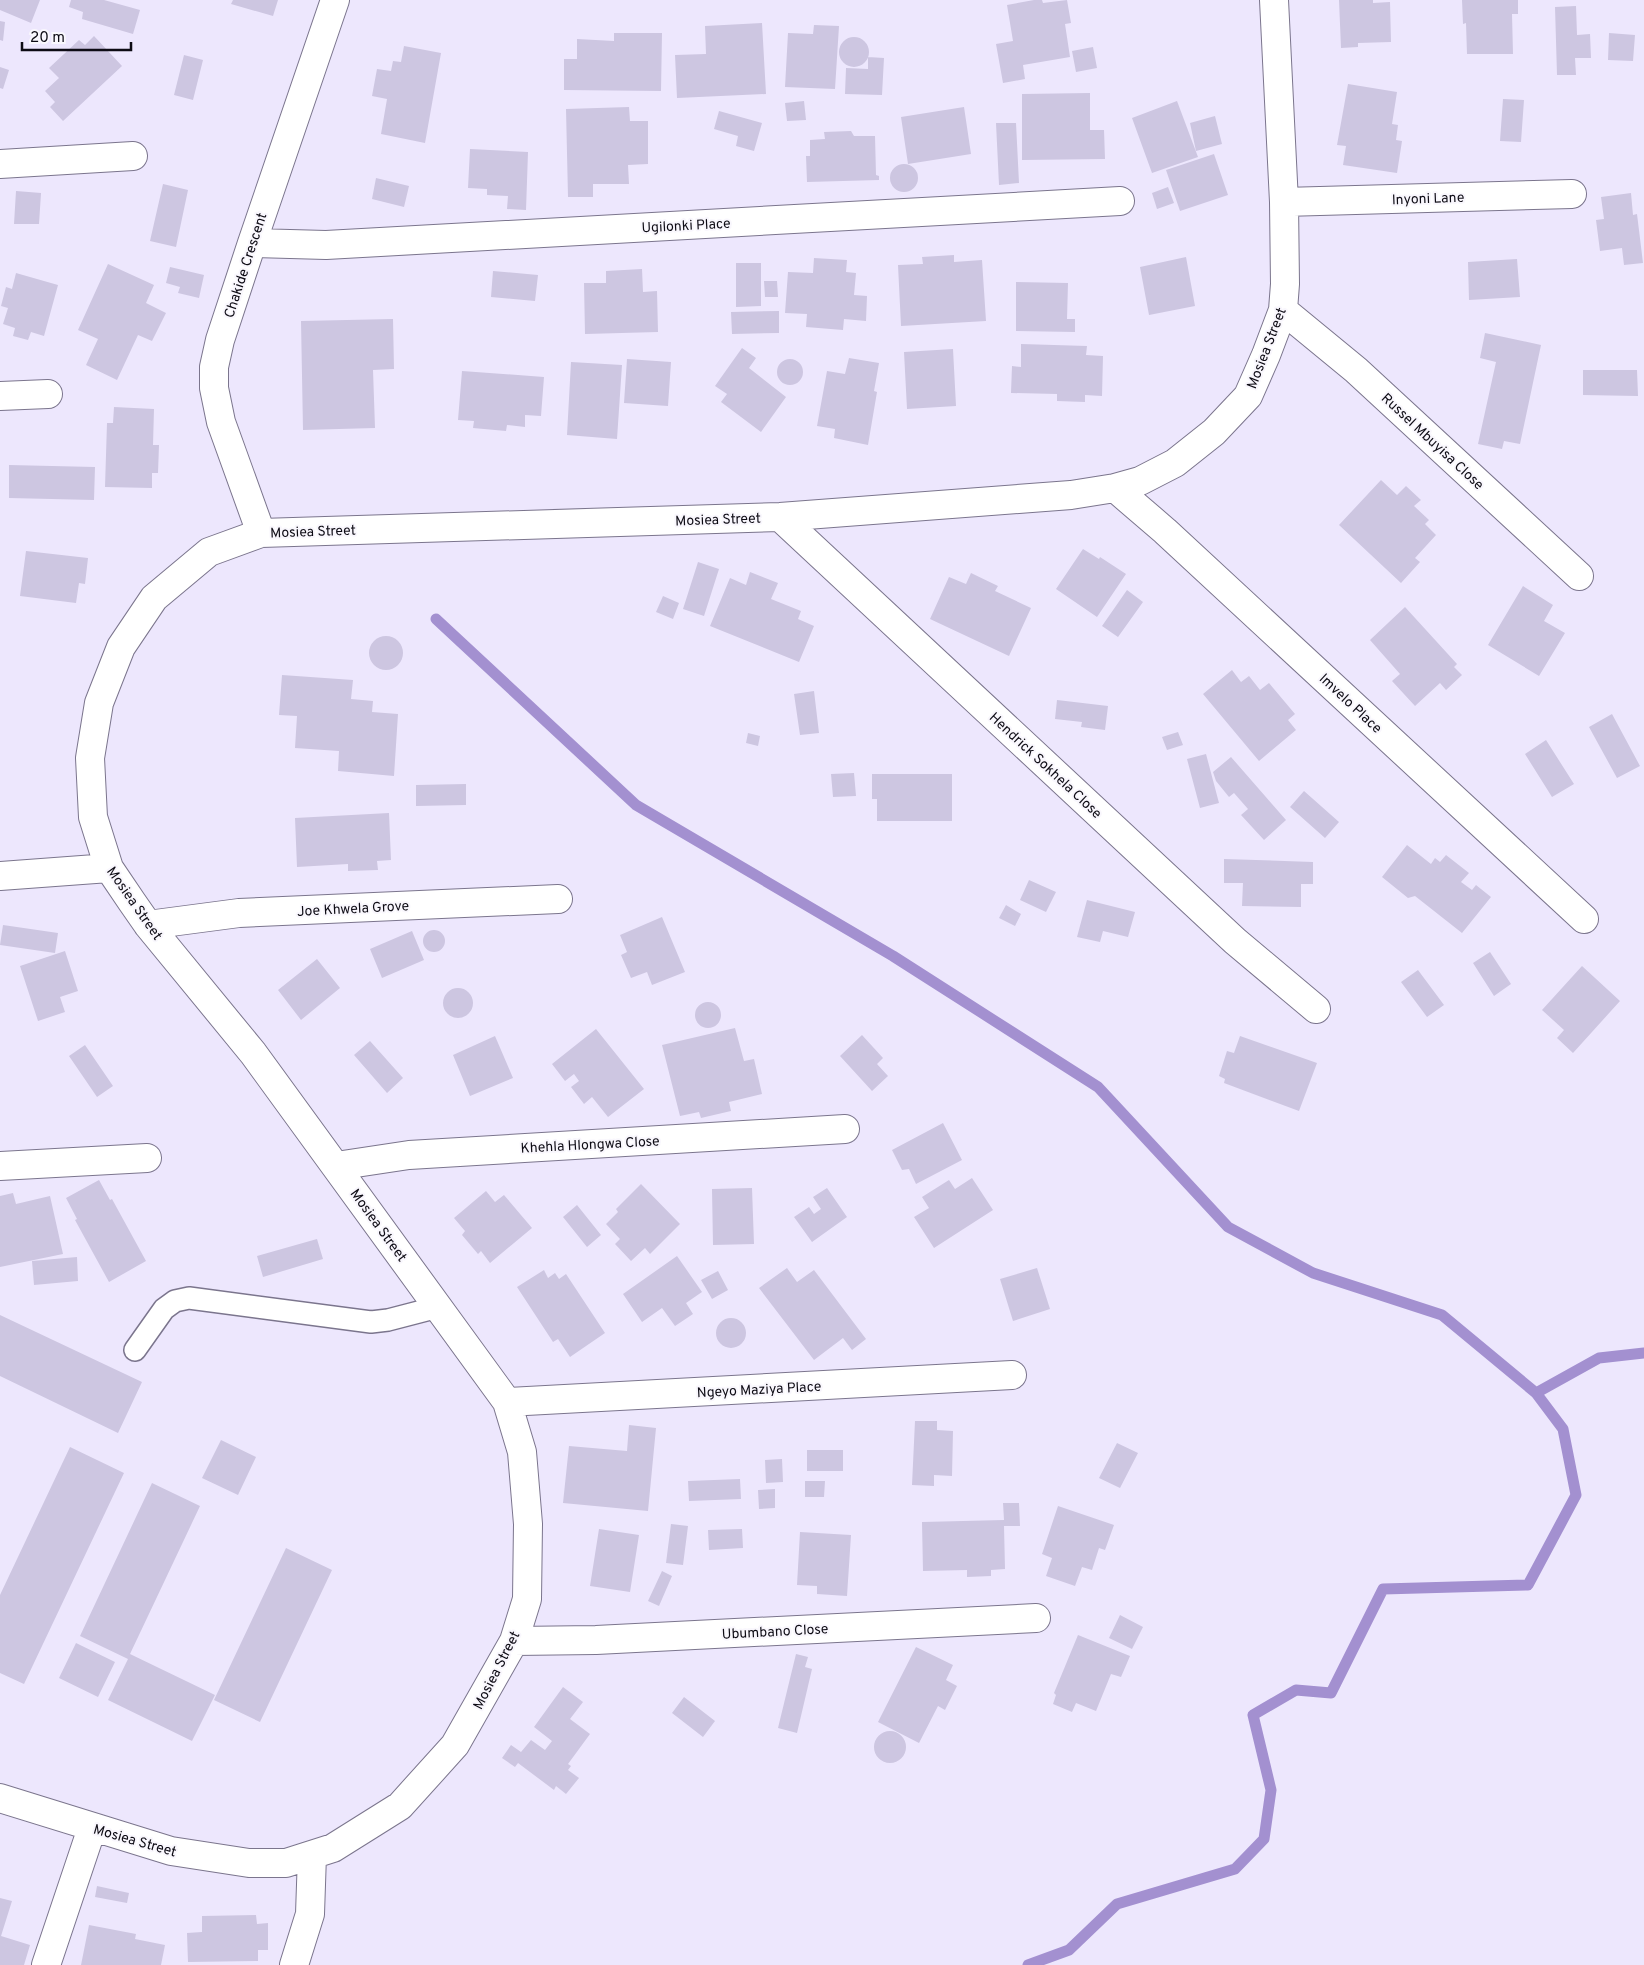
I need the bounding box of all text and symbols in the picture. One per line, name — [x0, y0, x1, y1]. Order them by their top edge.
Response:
scale bar — [22, 20, 131, 52]
text: 20 m — [30, 29, 65, 48]
street label: Inyoni Lane — [1391, 190, 1465, 209]
street label: Chakide Crescent — [221, 211, 271, 320]
street label: Ugilonki Place — [641, 216, 731, 237]
street label: Mosiea Street — [1244, 305, 1291, 392]
street label: Russel Mbuyisa Close — [1377, 390, 1487, 494]
street label: Mosiea Street — [675, 511, 761, 530]
street label: Mosiea Street — [270, 523, 356, 542]
street label: Imvelo Place — [1315, 671, 1385, 738]
street label: Hendrick Sokhela Close — [985, 709, 1105, 823]
street label: Mosiea Street — [102, 864, 165, 944]
street label: Joe Khwela Grove — [297, 898, 410, 921]
street label: Khehla Hlongwa Close — [520, 1133, 660, 1158]
street label: Mosiea Street — [346, 1186, 410, 1266]
street label: Ngeyo Maziya Place — [696, 1379, 822, 1402]
street label: Ubumbano Close — [721, 1621, 829, 1644]
street label: Mosiea Street — [470, 1629, 524, 1713]
street label: Mosiea Street — [91, 1821, 178, 1861]

